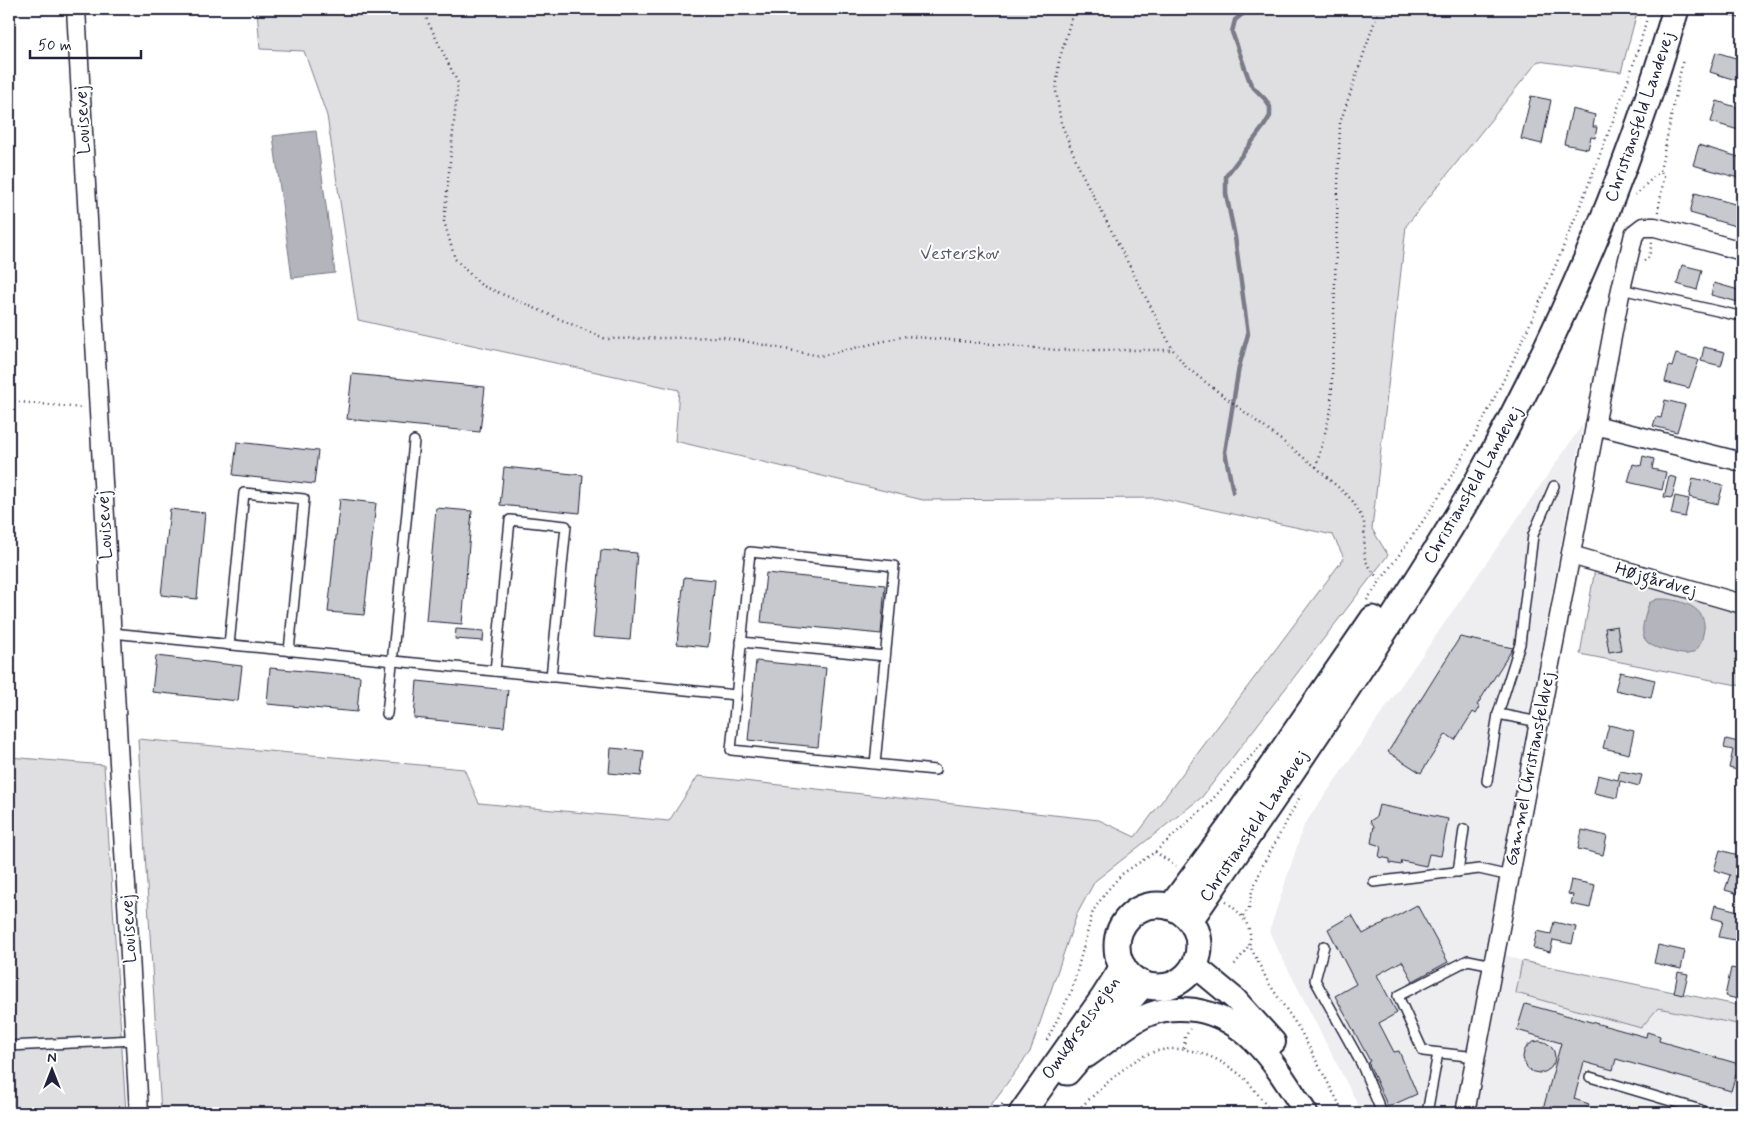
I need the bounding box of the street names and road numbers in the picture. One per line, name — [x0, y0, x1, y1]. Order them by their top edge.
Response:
street label: Christiansfeld Landevej — [1600, 29, 1680, 205]
street label: Louisevej — [69, 85, 97, 155]
street label: Christiansfeld Landevej — [1418, 402, 1528, 568]
street label: Louisevej — [91, 490, 119, 560]
street label: Højgårdvej — [1612, 557, 1700, 605]
street label: Gammel Christiansfeldvej — [1499, 670, 1561, 868]
street label: Christiansfeld Landevej — [1194, 745, 1314, 907]
street label: Louisevej — [115, 894, 143, 964]
street label: Omkørselsvejen — [1036, 971, 1126, 1085]

